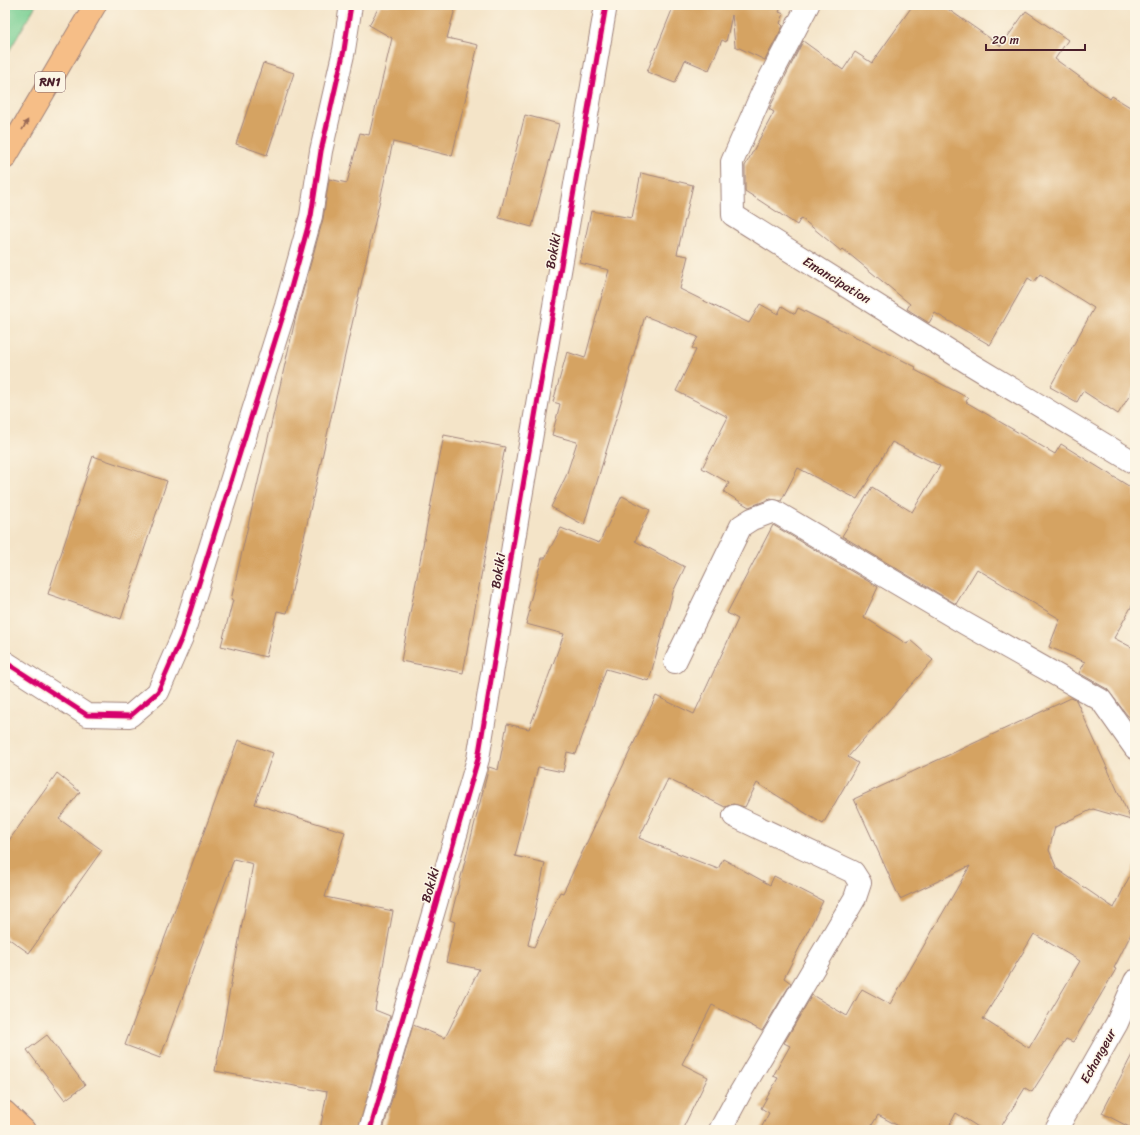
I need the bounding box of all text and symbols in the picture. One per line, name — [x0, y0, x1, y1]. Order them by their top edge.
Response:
scale bar — [986, 26, 1085, 52]
text: 20 m — [992, 29, 1019, 51]
road number: RN1 — [35, 72, 65, 92]
one-way arrow — [21, 119, 28, 131]
street label: Bokiki — [539, 231, 568, 271]
street label: Emancipation — [798, 250, 876, 310]
street label: Bokiki — [484, 551, 512, 590]
street label: Bokiki — [414, 864, 446, 905]
street label: Echangeur — [1073, 1024, 1123, 1088]

